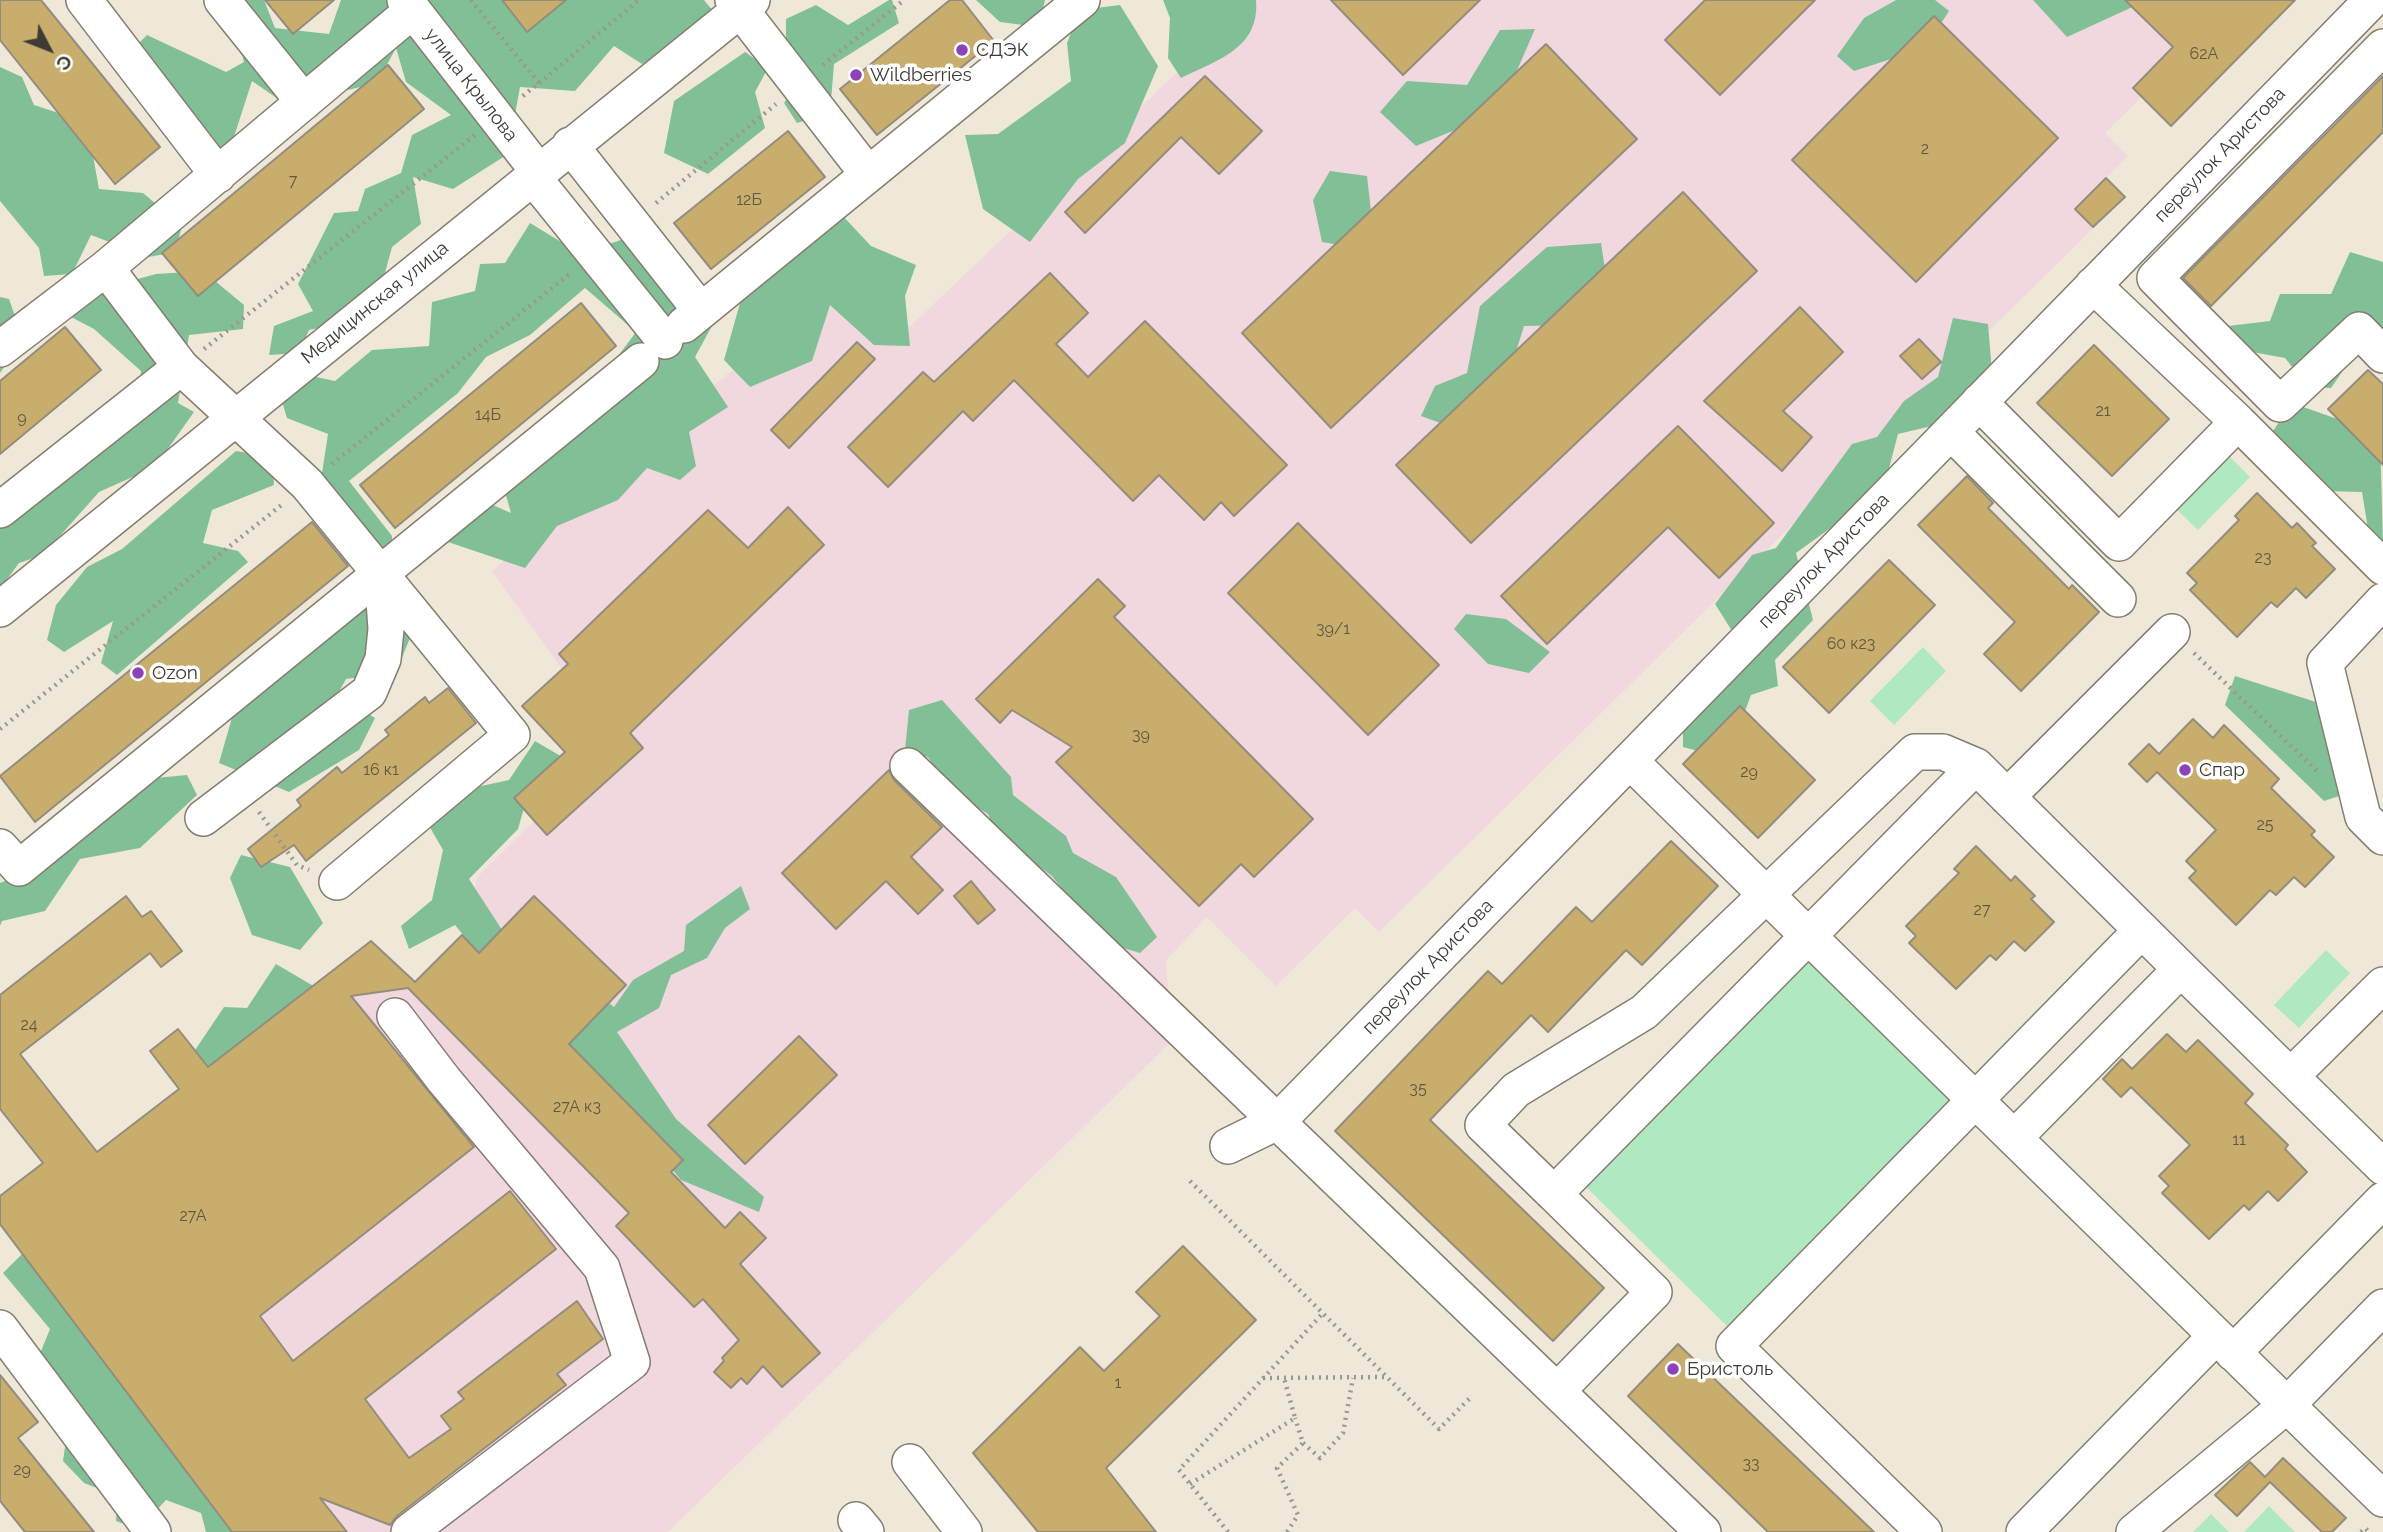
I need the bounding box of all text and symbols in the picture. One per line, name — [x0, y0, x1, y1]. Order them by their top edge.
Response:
north arrow — [14, 14, 84, 84]
street label: улица Крылова — [420, 24, 522, 146]
place label: СДЭК — [976, 39, 1029, 61]
marker: СДЭК — [954, 42, 970, 58]
house number: 62А — [2190, 44, 2218, 64]
text: С — [52, 51, 77, 75]
place label: Wildberries — [870, 64, 972, 86]
marker: Wildberries — [848, 67, 864, 83]
street label: переулок Аристова — [2150, 83, 2290, 227]
house number: 2 — [1921, 139, 1929, 159]
house number: 7 — [289, 171, 297, 191]
house number: 12Б — [736, 190, 762, 210]
street label: Медицинская улица — [297, 237, 453, 369]
house number: 21 — [2095, 401, 2111, 421]
house number: 14Б — [475, 405, 501, 425]
house number: 9 — [17, 408, 27, 428]
street label: переулок Аристова — [1754, 489, 1894, 633]
house number: 23 — [2255, 548, 2271, 568]
house number: 39/1 — [1316, 619, 1350, 639]
house number: 60 к23 — [1827, 634, 1875, 654]
place label: Ozon — [152, 662, 198, 684]
marker: Ozon — [130, 665, 146, 681]
house number: 39 — [1132, 725, 1150, 745]
place label: Спар — [2199, 759, 2245, 781]
house number: 16 к1 — [363, 760, 399, 780]
house number: 29 — [1740, 762, 1758, 782]
marker: Спар — [2177, 762, 2193, 778]
house number: 25 — [2256, 815, 2274, 835]
street label: переулок Аристова — [1358, 895, 1498, 1039]
house number: 27 — [1974, 900, 1990, 920]
house number: 24 — [20, 1015, 38, 1035]
house number: 35 — [1409, 1079, 1427, 1099]
house number: 27А к3 — [553, 1097, 601, 1117]
house number: 11 — [2232, 1130, 2246, 1150]
house number: 27А — [180, 1206, 206, 1226]
place label: Бристоль — [1687, 1358, 1773, 1380]
marker: Бристоль — [1665, 1361, 1681, 1377]
house number: 1 — [1115, 1373, 1121, 1393]
house number: 33 — [1742, 1454, 1760, 1474]
house number: 29 — [13, 1460, 31, 1480]

